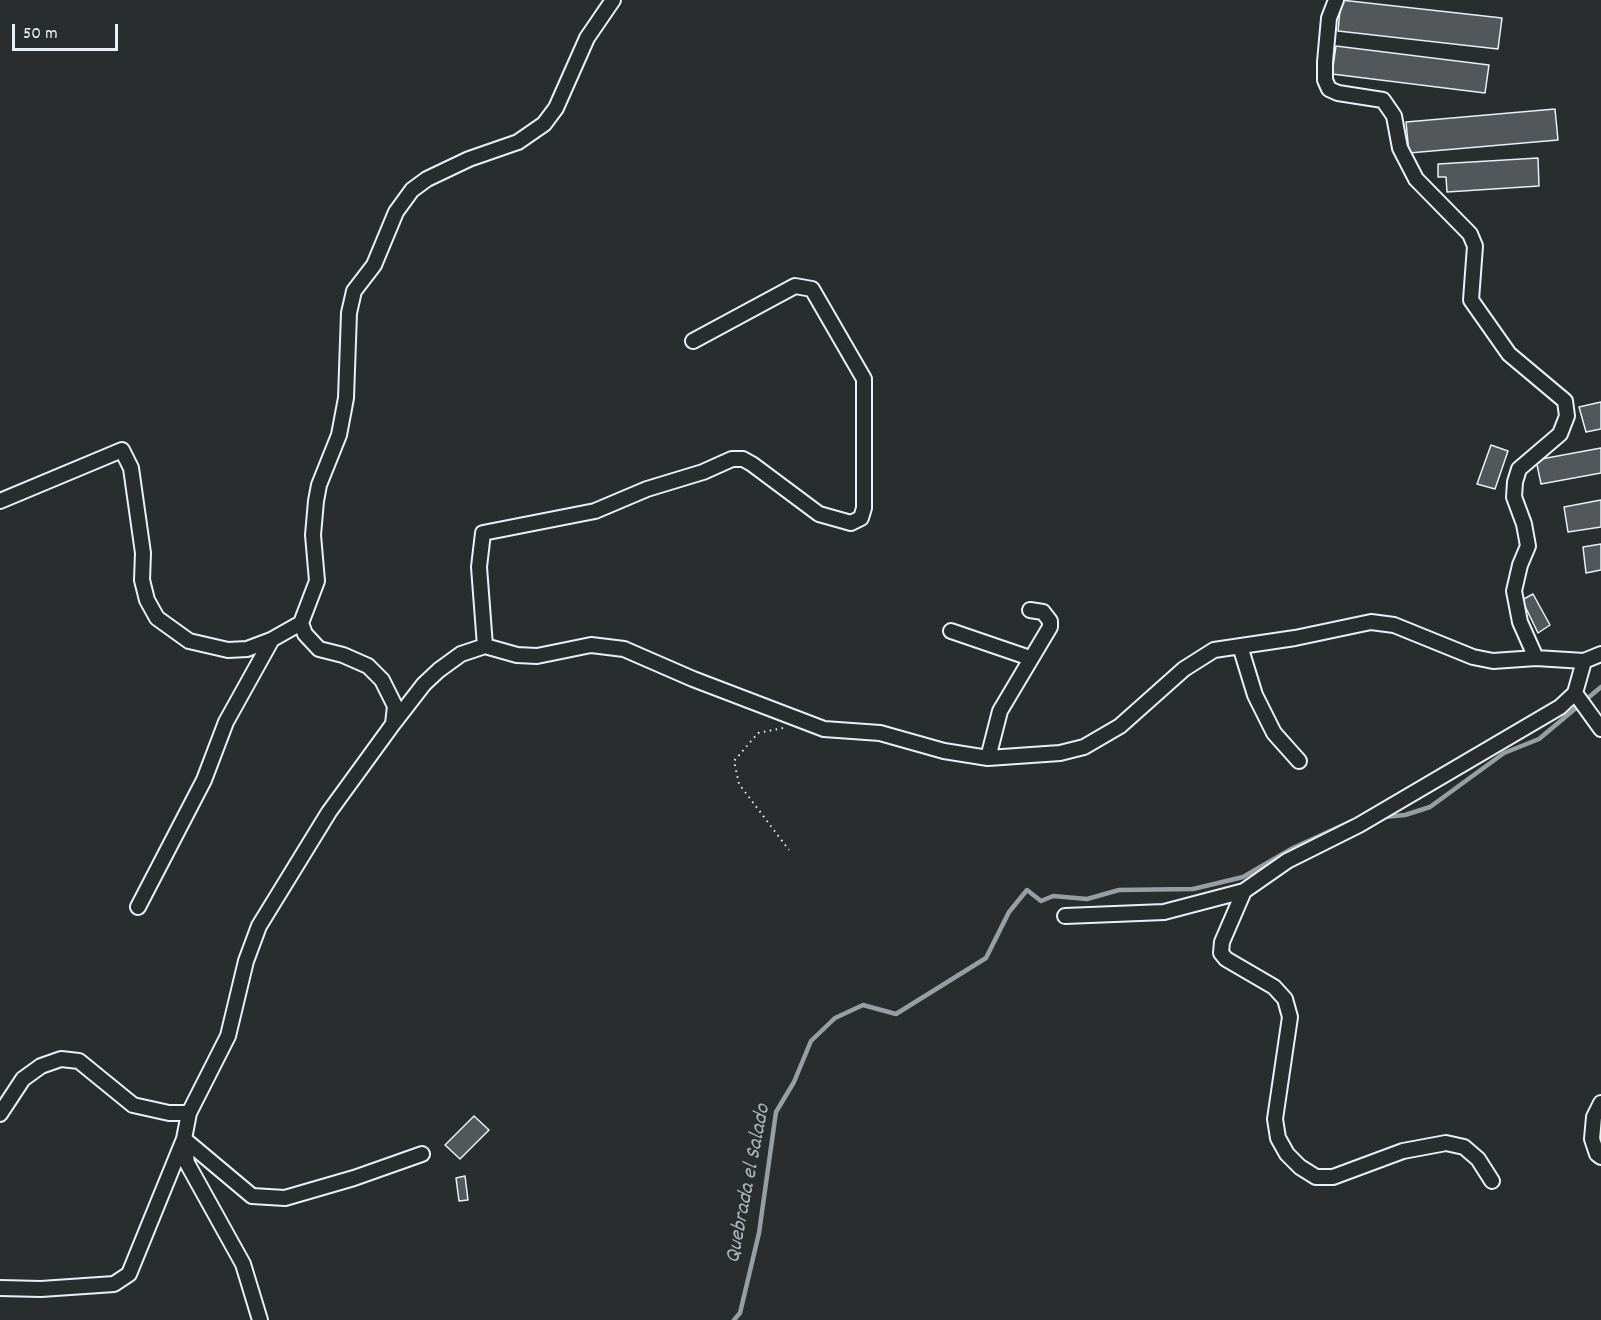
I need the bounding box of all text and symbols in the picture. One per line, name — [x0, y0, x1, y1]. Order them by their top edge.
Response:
scale bar — [15, 12, 122, 50]
text: 50 m — [23, 22, 58, 47]
water label: Quebrada el Salado — [722, 1102, 778, 1266]

